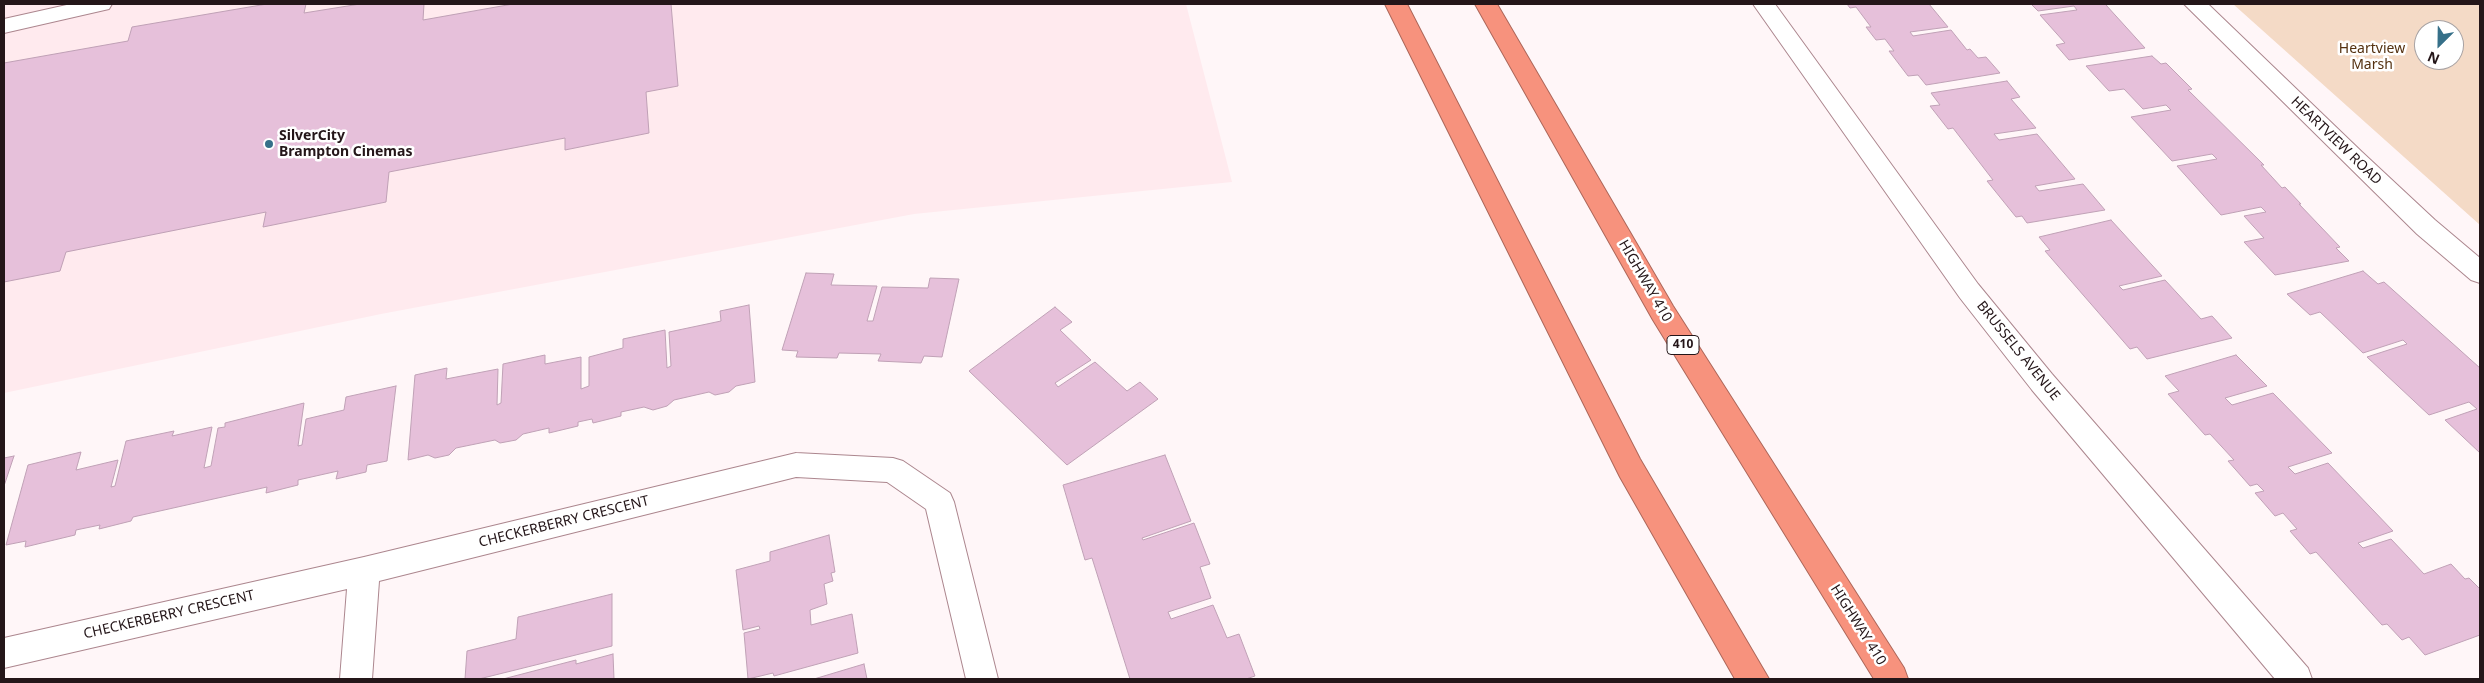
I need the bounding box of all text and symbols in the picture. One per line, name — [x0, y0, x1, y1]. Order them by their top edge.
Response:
north arrow — [2414, 20, 2464, 70]
park label: Heartview Marsh — [2339, 41, 2405, 74]
text: N — [2424, 47, 2442, 69]
street label: HEARTVIEW ROAD — [2287, 93, 2385, 189]
place label: SilverCity Brampton Cinemas — [279, 128, 412, 160]
marker: SilverCity Brampton Cinemas — [263, 138, 275, 150]
street label: HIGHWAY 410 — [1615, 237, 1675, 325]
street label: BRUSSELS AVENUE — [1973, 298, 2063, 404]
road number: 410 — [1667, 336, 1699, 354]
street label: CHECKERBERRY CRESCENT — [477, 493, 651, 551]
street label: HIGHWAY 410 — [1827, 582, 1889, 668]
street label: CHECKERBERRY CRESCENT — [82, 587, 256, 643]

